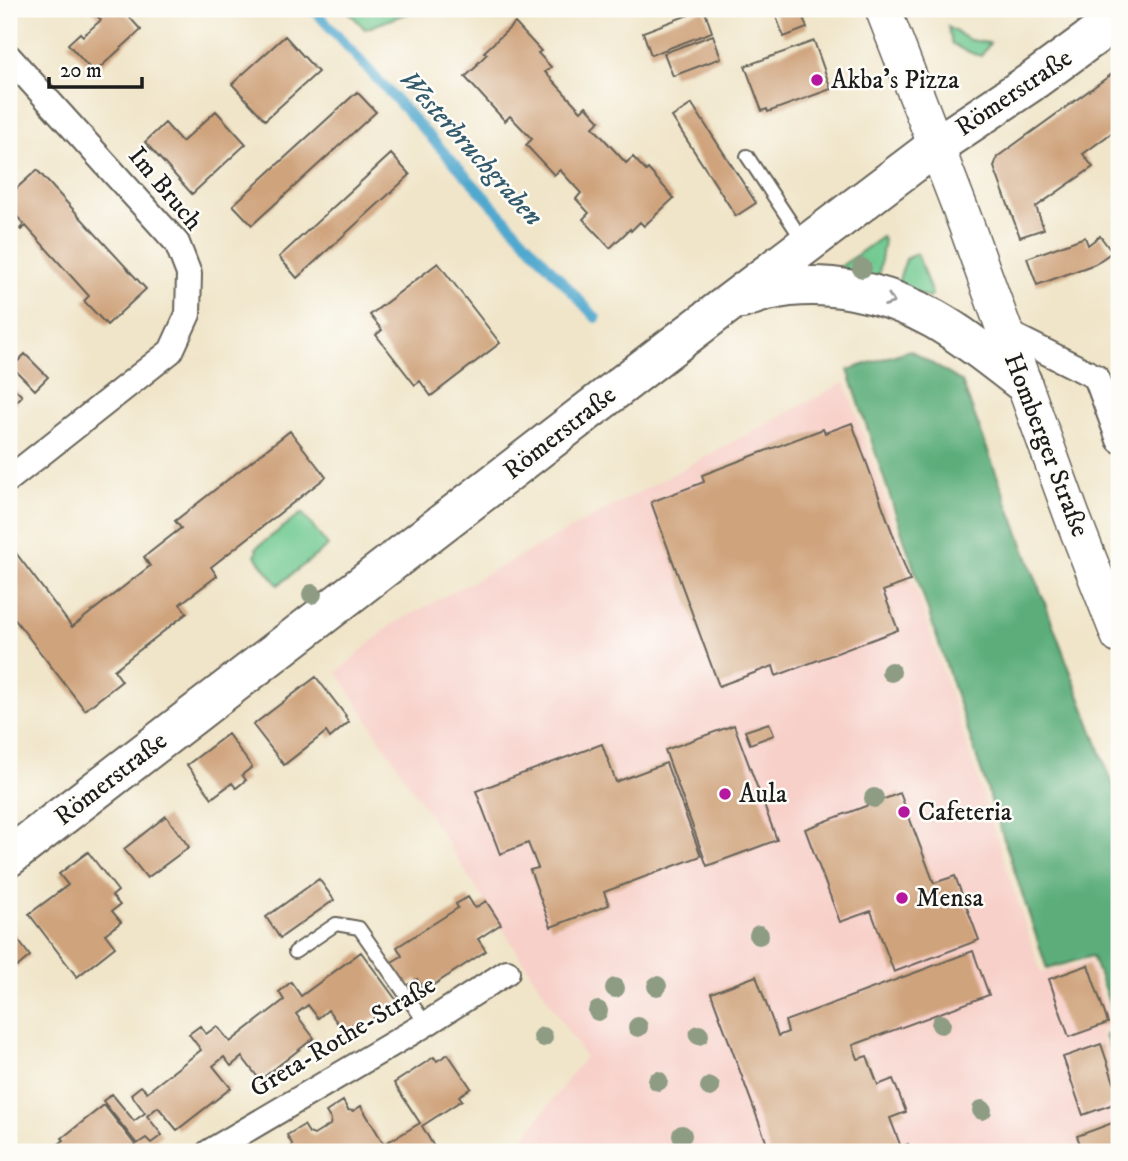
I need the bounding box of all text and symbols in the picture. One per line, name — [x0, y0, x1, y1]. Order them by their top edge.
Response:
street label: Römerstraße — [949, 42, 1079, 144]
scale bar — [49, 46, 142, 90]
text: 20 m — [60, 58, 102, 84]
water label: Westerbruchgraben — [391, 62, 551, 234]
place label: Akba’s Pizza — [831, 64, 959, 97]
marker: Akba’s Pizza — [809, 72, 825, 88]
street label: Im Bruch — [120, 140, 210, 238]
one-way arrow — [884, 293, 896, 307]
street label: Homberger Straße — [996, 349, 1096, 541]
street label: Römerstraße — [497, 379, 623, 487]
street label: Römerstraße — [48, 725, 174, 833]
place label: Aula — [739, 778, 787, 811]
marker: Aula — [717, 786, 733, 802]
place label: Cafeteria — [918, 796, 1012, 829]
marker: Cafeteria — [896, 804, 912, 820]
place label: Mensa — [916, 882, 983, 915]
marker: Mensa — [894, 890, 910, 906]
street label: Greta-Rothe-Straße — [244, 969, 442, 1105]

